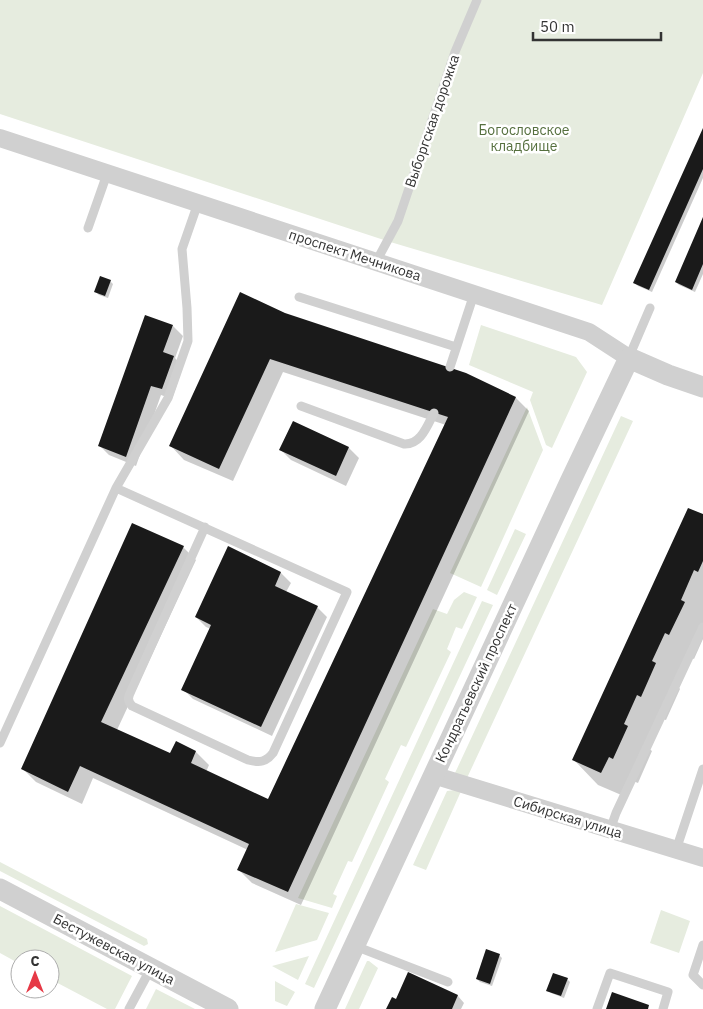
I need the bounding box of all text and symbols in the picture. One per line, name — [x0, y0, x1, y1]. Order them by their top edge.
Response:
scale bar — [533, 10, 660, 42]
text: 50 m — [540, 17, 575, 36]
street label: Выборгская дорожка — [401, 52, 463, 190]
park label: Богословское кладбище — [478, 121, 570, 155]
street label: проспект Мечникова — [287, 225, 424, 285]
street label: Кондратьевский проспект — [431, 600, 521, 765]
street label: Сибирская улица — [511, 792, 625, 842]
street label: Бестужевская улица — [50, 909, 178, 989]
north arrow — [10, 949, 60, 999]
text: С — [30, 952, 40, 970]

